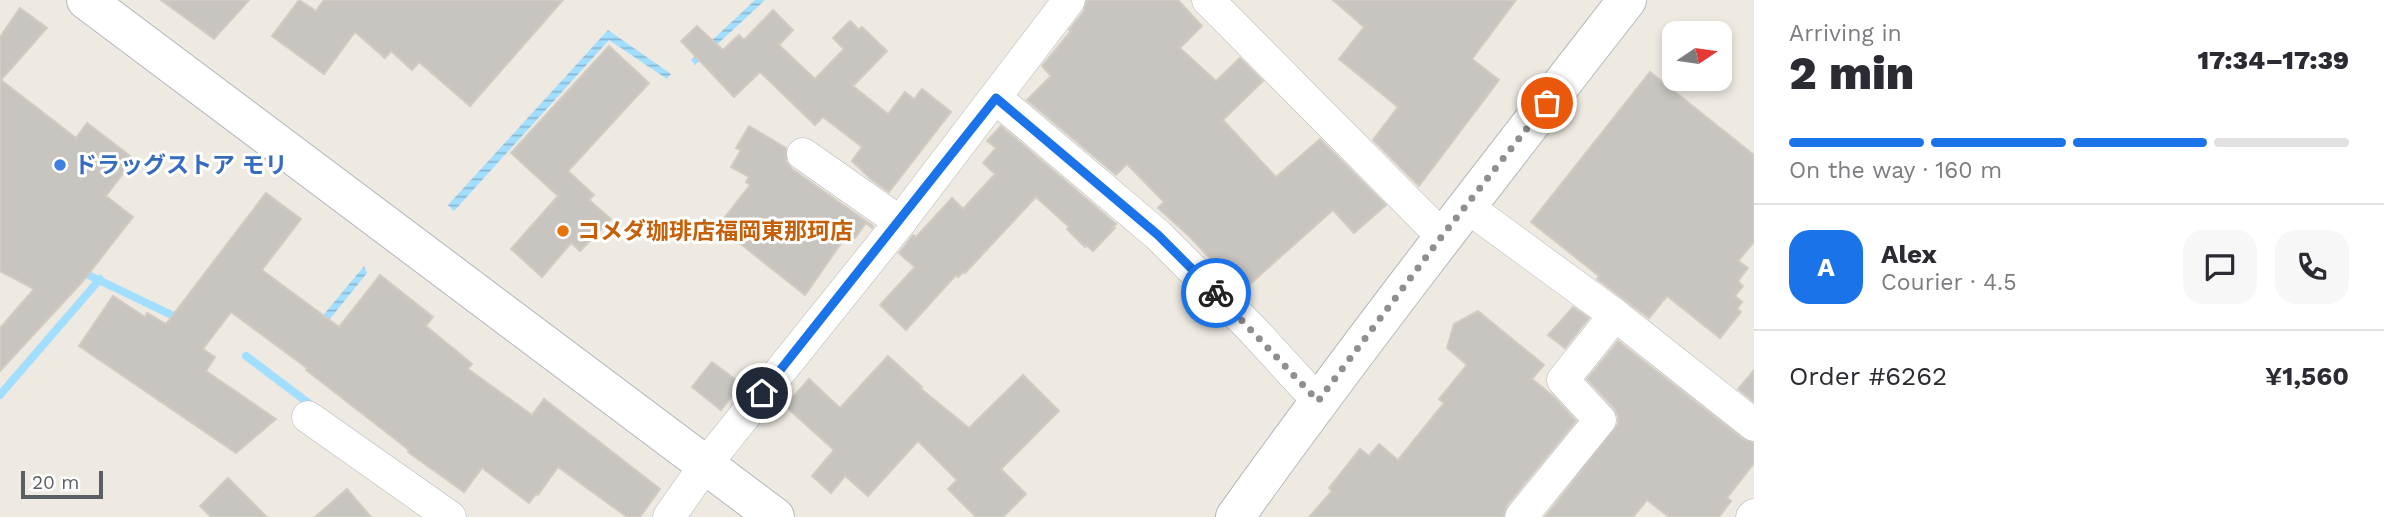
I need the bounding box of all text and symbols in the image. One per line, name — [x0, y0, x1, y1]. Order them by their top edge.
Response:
text: Arriving in — [1789, 20, 1902, 47]
north arrow — [1662, 21, 1732, 91]
map controls — [1662, 21, 1732, 91]
text: 17:34–17:39 — [2197, 45, 2349, 75]
text: 2 min — [1789, 46, 1914, 100]
pin — [1517, 73, 1577, 133]
icon: bag — [1528, 84, 1566, 122]
place label: ドラッグストア モリ — [74, 152, 288, 179]
marker: ドラッグストア モリ — [52, 157, 68, 173]
text: On the way · 160 m — [1789, 157, 2002, 184]
place label: コメダ珈琲店福岡東那珂店 — [577, 218, 853, 245]
marker: コメダ珈琲店福岡東那珂店 — [555, 223, 571, 239]
button: chat — [2183, 230, 2257, 304]
button: phone — [2275, 230, 2349, 304]
text: Alex — [1881, 239, 1937, 269]
text: A — [1817, 252, 1835, 282]
courier — [1181, 258, 1251, 328]
text: Courier · 4.5 — [1881, 269, 2017, 296]
icon: bike — [1197, 274, 1235, 312]
text: Order #6262 — [1789, 361, 1947, 391]
text: ¥1,560 — [2265, 361, 2349, 391]
pin — [732, 363, 792, 423]
icon: home — [743, 374, 781, 412]
scale bar — [21, 468, 103, 500]
text: 20 m — [32, 471, 79, 494]

